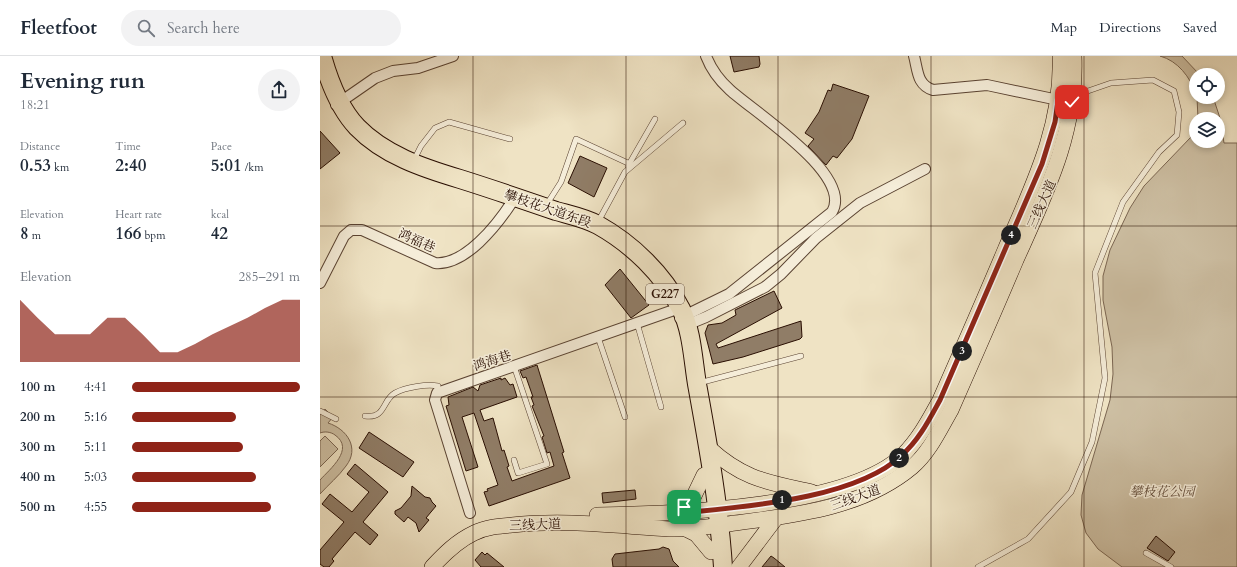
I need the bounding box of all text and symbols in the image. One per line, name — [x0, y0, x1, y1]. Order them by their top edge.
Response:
search box — [121, 10, 401, 46]
text: Fleetfoot — [20, 15, 97, 41]
icon: search — [135, 17, 157, 39]
text: Search here — [167, 18, 240, 38]
text: Map — [1051, 18, 1077, 37]
text: Directions — [1099, 18, 1161, 37]
text: Saved — [1183, 18, 1217, 37]
text: Evening run — [20, 66, 145, 96]
map controls — [1189, 68, 1225, 148]
button: locate — [1189, 68, 1225, 104]
button: share — [258, 69, 300, 111]
pin — [1055, 85, 1089, 119]
icon: check — [1061, 91, 1083, 113]
text: 18:21 — [20, 96, 50, 114]
button: layers — [1189, 112, 1225, 148]
text: Distance — [20, 139, 60, 154]
text: Time — [115, 139, 141, 154]
text: Pace — [211, 139, 232, 154]
text: 0.53 — [20, 154, 51, 177]
text: 2:40 — [115, 154, 146, 177]
text: 5:01 — [211, 154, 242, 177]
text: km — [51, 160, 69, 175]
text: /km — [242, 160, 263, 175]
street label: 三线大道 — [1023, 177, 1061, 232]
street label: 攀枝花大道东段 — [502, 186, 594, 232]
text: Elevation — [20, 207, 64, 222]
text: Heart rate — [115, 207, 162, 222]
text: kcal — [211, 207, 229, 222]
text: 8 — [20, 222, 29, 245]
text: 166 — [115, 222, 141, 245]
text: 42 — [211, 222, 228, 245]
street label: 鸿福巷 — [395, 225, 438, 257]
pin: 4 — [1001, 225, 1021, 245]
text: 4 — [1008, 227, 1014, 242]
text: m — [29, 228, 41, 243]
text: bpm — [141, 228, 165, 243]
text: Elevation — [20, 268, 72, 286]
text: 285–291 m — [238, 268, 300, 286]
road number: G227 — [646, 284, 684, 304]
pin: 3 — [952, 341, 972, 361]
text: 3 — [959, 343, 965, 358]
street label: 鸿海巷 — [471, 346, 514, 376]
text: 100 m — [20, 378, 55, 396]
text: 4:41 — [84, 378, 107, 396]
text: 200 m — [20, 408, 55, 426]
text: 5:16 — [84, 408, 107, 426]
text: 300 m — [20, 438, 55, 456]
text: 5:11 — [84, 438, 107, 456]
pin: 2 — [889, 448, 909, 468]
text: 2 — [896, 450, 902, 465]
text: 400 m — [20, 468, 55, 486]
text: 5:03 — [84, 468, 107, 486]
street label: 三线大道 — [828, 481, 883, 515]
park label: 攀枝花公园 — [1129, 483, 1196, 501]
pin — [667, 490, 701, 524]
pin: 1 — [772, 490, 792, 510]
text: 1 — [779, 492, 785, 507]
icon: arrive — [673, 496, 695, 518]
text: 500 m — [20, 498, 55, 516]
text: 4:55 — [84, 498, 107, 516]
street label: 三线大道 — [509, 515, 561, 535]

